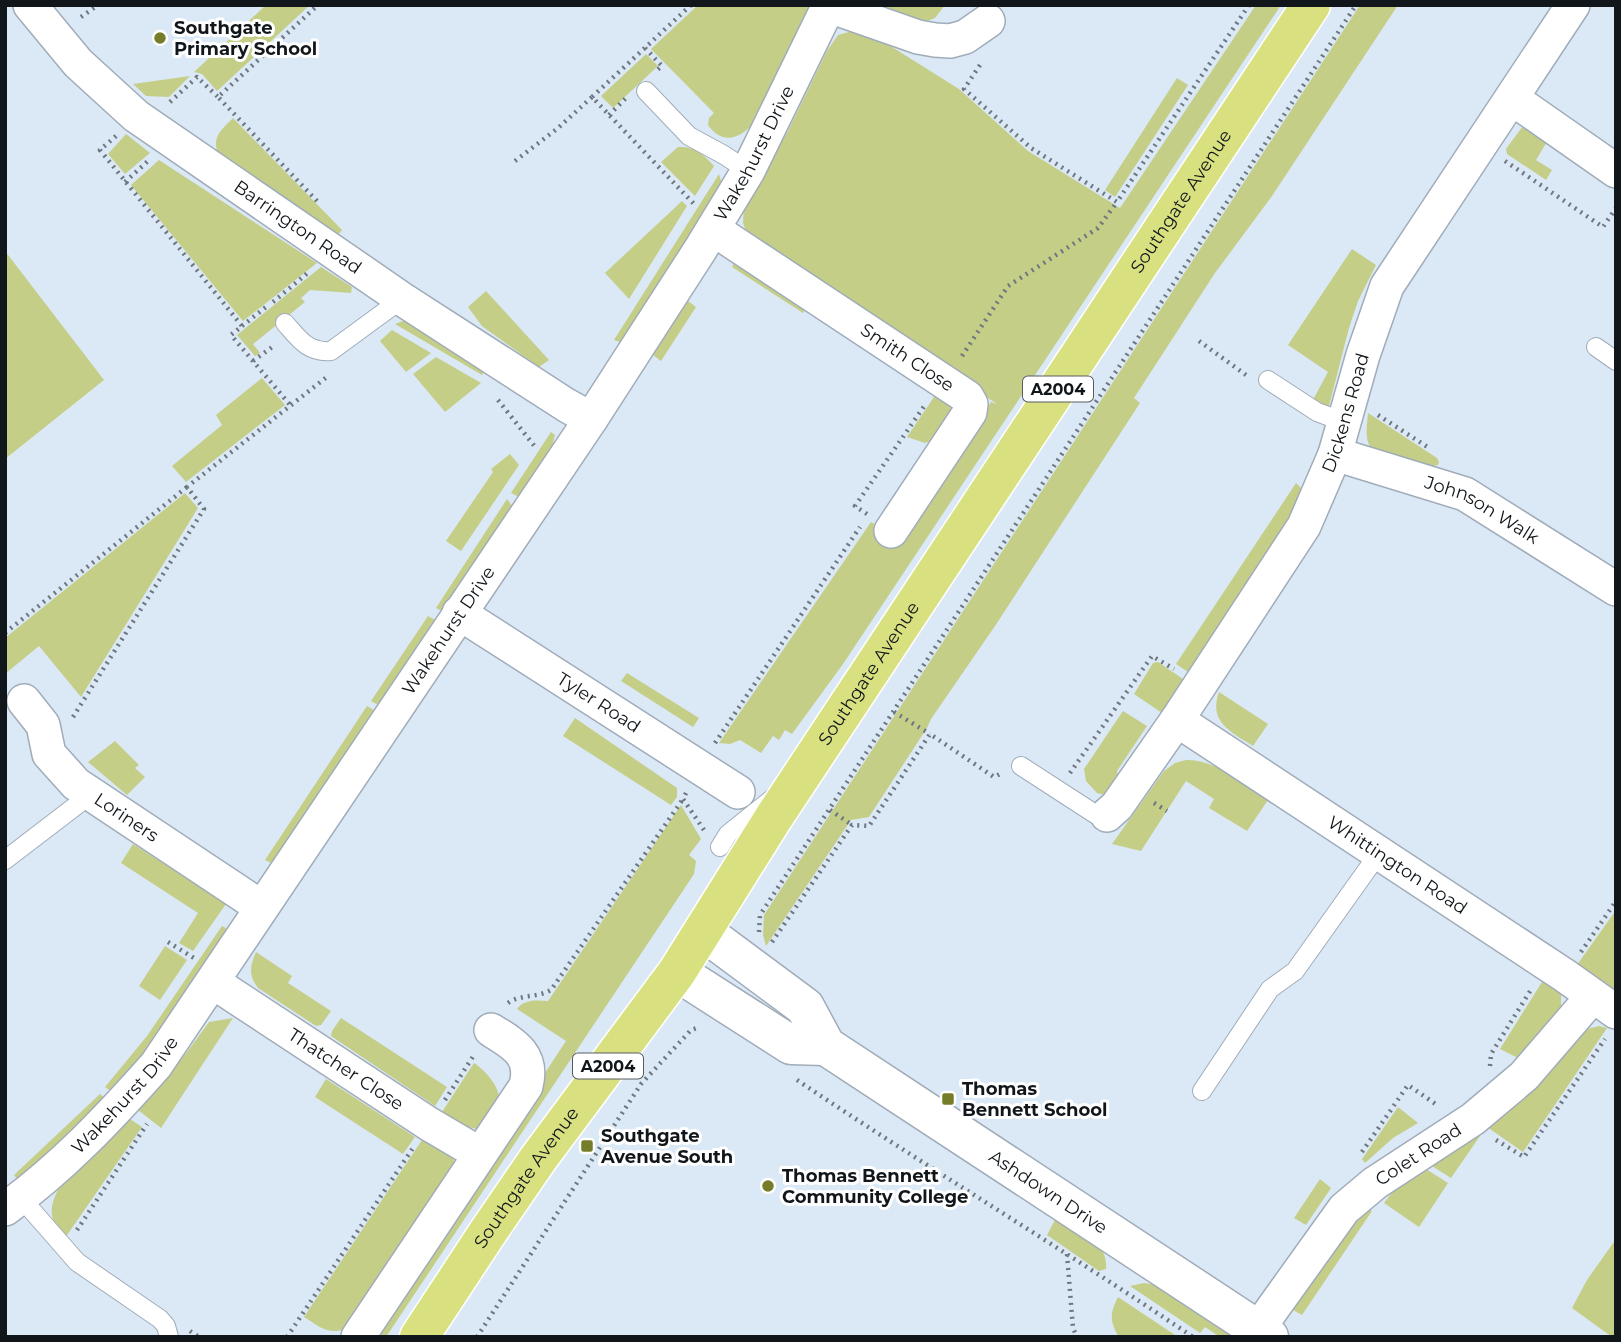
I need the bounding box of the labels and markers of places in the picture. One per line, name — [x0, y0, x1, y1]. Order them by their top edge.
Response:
place label: Southgate Primary School — [174, 17, 317, 60]
marker: Southgate Primary School — [152, 30, 168, 46]
place label: Thomas Bennett School — [962, 1078, 1108, 1121]
marker: Thomas Bennett School — [940, 1091, 956, 1107]
place label: Southgate Avenue South — [600, 1125, 733, 1168]
marker: Southgate Avenue South — [579, 1138, 595, 1154]
place label: Thomas Bennett Community College — [782, 1165, 968, 1208]
marker: Thomas Bennett Community College — [760, 1178, 776, 1194]

